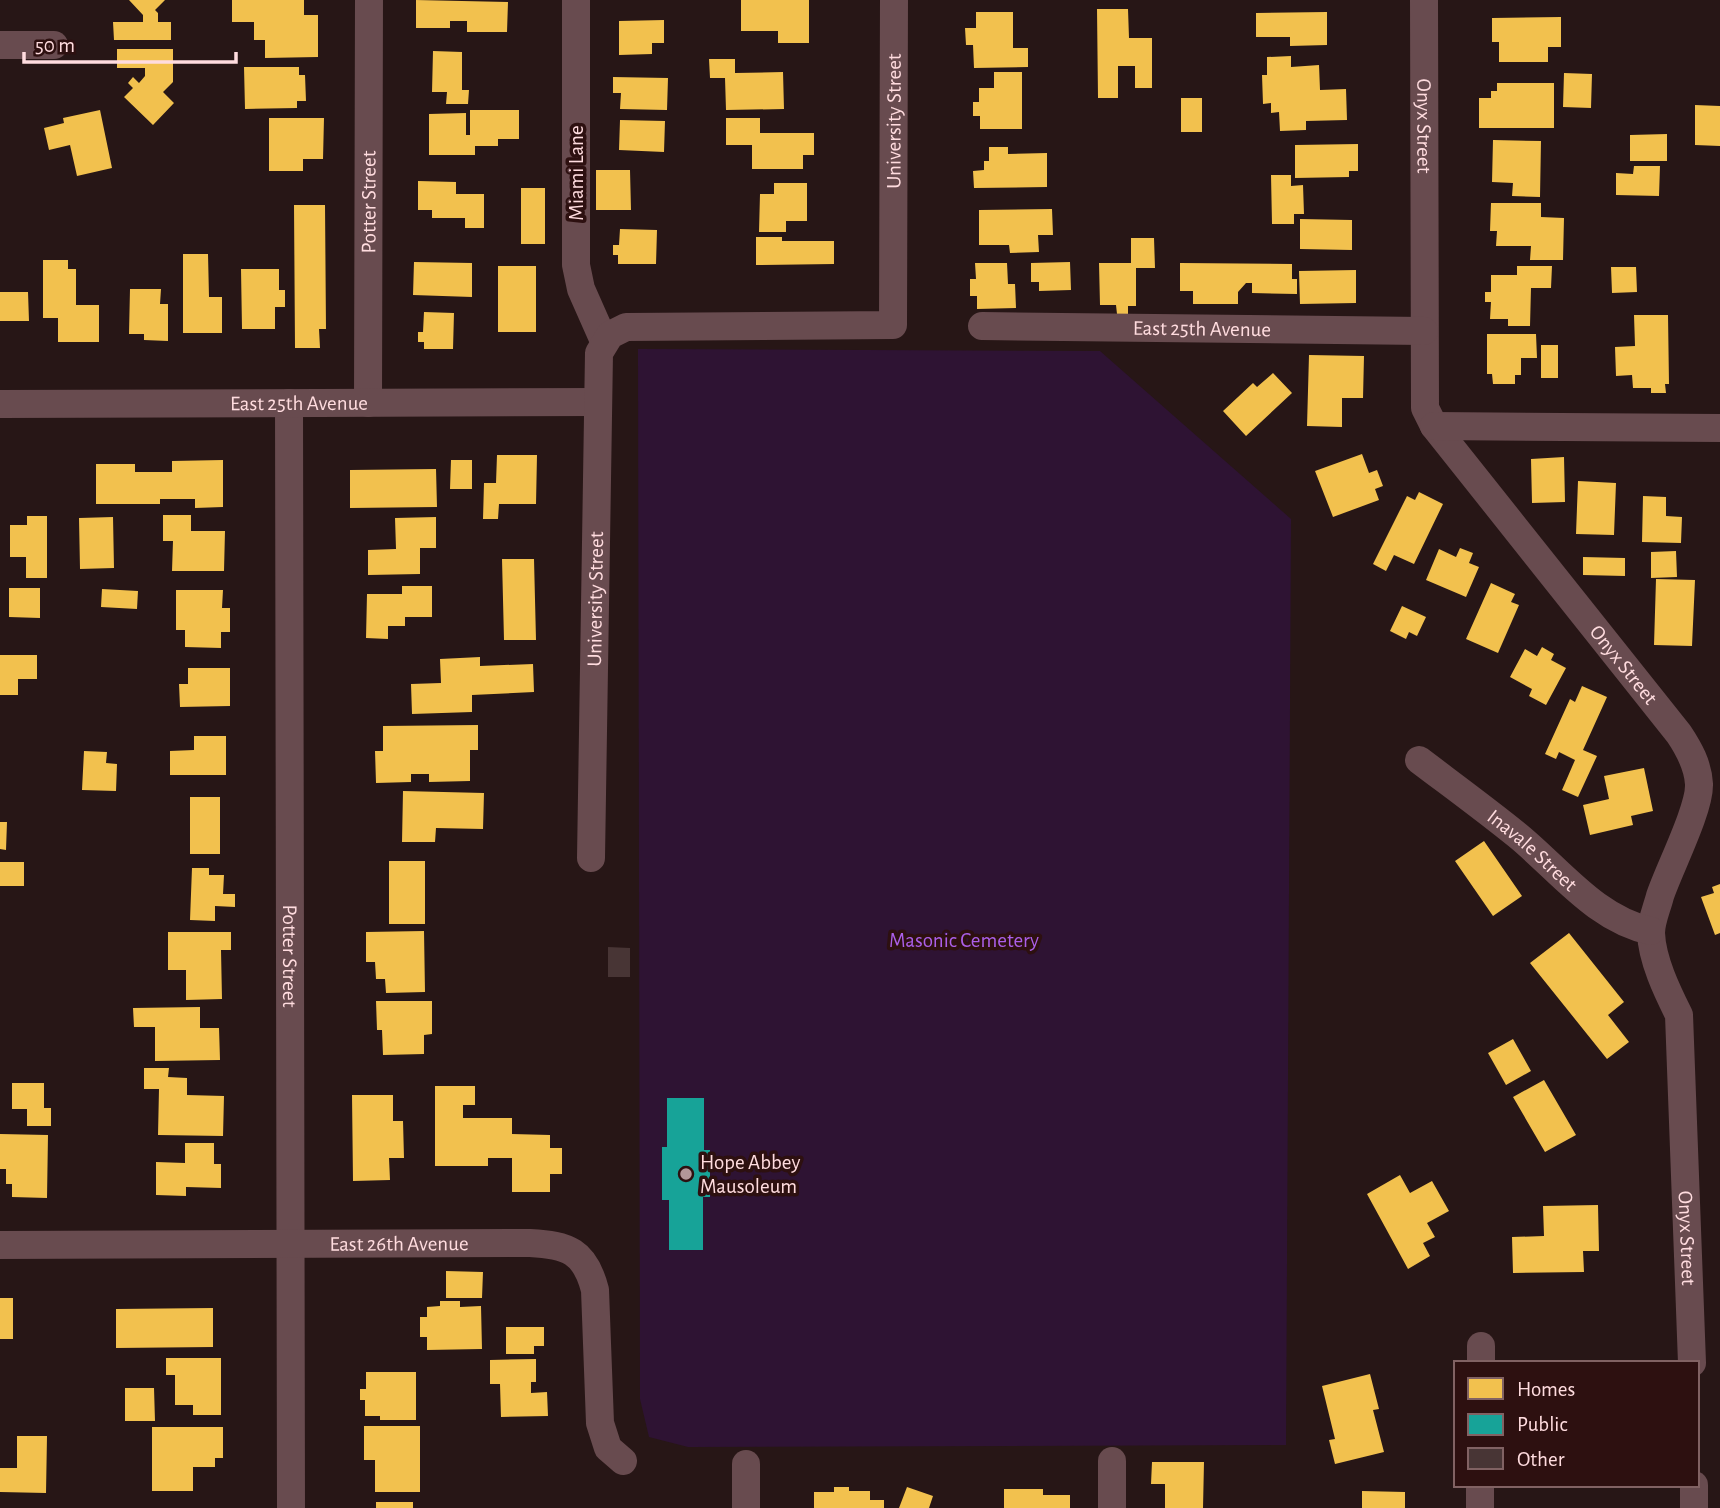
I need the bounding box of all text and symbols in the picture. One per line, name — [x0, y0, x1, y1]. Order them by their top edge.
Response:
scale bar — [24, 21, 236, 65]
text: 50 m — [35, 35, 75, 56]
street label: University Street — [883, 53, 905, 189]
street label: Onyx Street — [1413, 79, 1434, 174]
street label: Miami Lane — [566, 125, 587, 221]
street label: Potter Street — [358, 150, 380, 253]
street label: East 25th Avenue — [1133, 318, 1271, 340]
street label: East 25th Avenue — [230, 393, 368, 414]
street label: University Street — [584, 531, 607, 667]
street label: Onyx Street — [1586, 621, 1661, 709]
street label: Inavale Street — [1483, 806, 1581, 896]
street label: Potter Street — [279, 905, 300, 1008]
park label: Masonic Cemetery — [889, 930, 1039, 951]
place label: Hope Abbey Mausoleum — [700, 1152, 800, 1197]
marker: Hope Abbey Mausoleum — [678, 1166, 694, 1182]
street label: Onyx Street — [1675, 1190, 1699, 1286]
street label: East 26th Avenue — [329, 1233, 469, 1255]
legend — [1454, 1361, 1699, 1487]
text: Homes — [1517, 1379, 1575, 1400]
text: Public — [1517, 1414, 1567, 1435]
text: Other — [1517, 1449, 1565, 1470]

